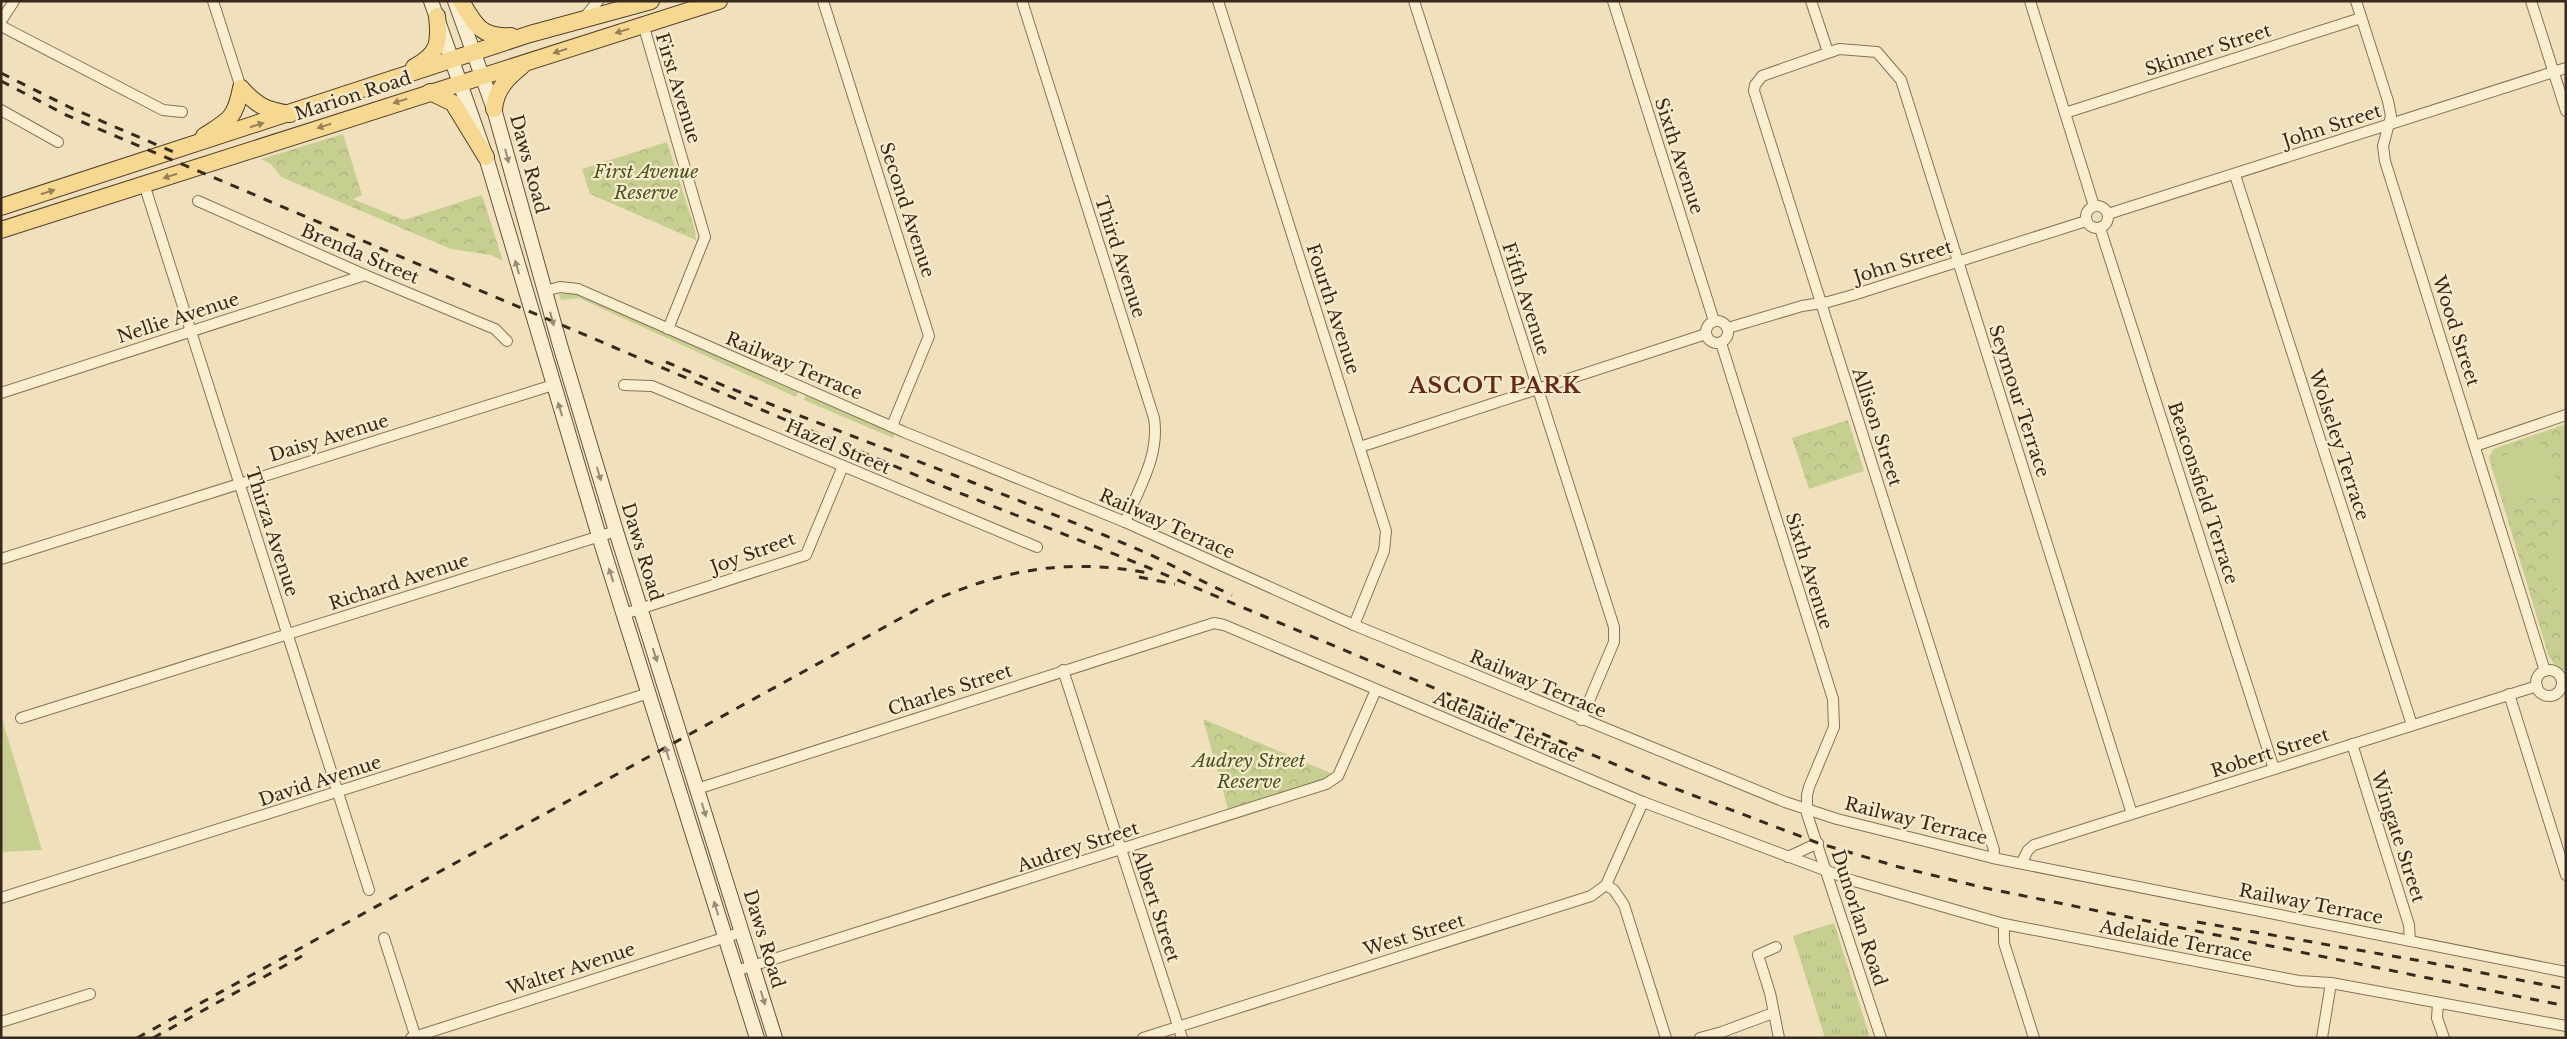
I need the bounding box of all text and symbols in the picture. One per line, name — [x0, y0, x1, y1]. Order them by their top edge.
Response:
street label: Skinner Street — [2142, 19, 2274, 81]
one-way arrow — [614, 27, 629, 35]
street label: First Avenue — [651, 30, 705, 146]
one-way arrow — [552, 47, 567, 55]
street label: Marion Road — [292, 67, 414, 125]
street label: Sixth Avenue — [1650, 95, 1708, 217]
one-way arrow — [393, 98, 408, 106]
street label: John Street — [2278, 100, 2384, 153]
street label: Daws Road — [505, 112, 553, 216]
one-way arrow — [249, 120, 264, 128]
one-way arrow — [317, 123, 332, 131]
street label: Second Avenue — [875, 140, 939, 280]
one-way arrow — [503, 148, 511, 163]
park label: First Avenue Reserve — [593, 161, 698, 204]
one-way arrow — [163, 172, 178, 180]
one-way arrow — [40, 188, 55, 196]
street label: Third Avenue — [1090, 193, 1150, 321]
street label: Brenda Street — [298, 219, 423, 289]
street label: John Street — [1849, 236, 1955, 289]
street label: Fifth Avenue — [1497, 240, 1555, 358]
street label: Fourth Avenue — [1302, 241, 1364, 377]
one-way arrow — [513, 260, 521, 275]
street label: Wood Street — [2427, 272, 2484, 389]
street label: Nellie Avenue — [114, 288, 242, 348]
one-way arrow — [549, 311, 557, 326]
street label: Seymour Terrace — [1984, 322, 2054, 480]
street label: Railway Terrace — [722, 327, 866, 405]
street label: Allison Street — [1847, 364, 1907, 489]
street label: Wolseley Terrace — [2304, 366, 2374, 523]
district label: ASCOT PARK — [1408, 372, 1581, 399]
street label: Beaconsfield Terrace — [2163, 399, 2243, 587]
one-way arrow — [556, 401, 564, 416]
street label: Daisy Avenue — [267, 409, 391, 467]
street label: Hazel Street — [782, 415, 894, 479]
street label: Thirza Avenue — [241, 465, 303, 599]
one-way arrow — [595, 467, 603, 482]
street label: Railway Terrace — [1096, 484, 1238, 564]
street label: Daws Road — [617, 500, 667, 604]
street label: Sixth Avenue — [1781, 510, 1837, 632]
street label: Joy Street — [706, 527, 798, 579]
street label: Richard Avenue — [326, 549, 472, 615]
one-way arrow — [607, 567, 615, 582]
street label: Railway Terrace — [1466, 645, 1610, 723]
one-way arrow — [651, 648, 659, 663]
street label: Charles Street — [885, 660, 1015, 720]
street label: Adelaide Terrace — [1429, 686, 1582, 767]
street label: Robert Street — [2208, 724, 2332, 782]
one-way arrow — [663, 745, 671, 760]
park label: Audrey Street Reserve — [1191, 750, 1306, 793]
street label: David Avenue — [256, 751, 384, 811]
street label: Wingate Street — [2366, 768, 2430, 906]
street label: Railway Terrace — [1842, 793, 1990, 849]
one-way arrow — [700, 802, 708, 817]
street label: Audrey Street — [1013, 817, 1142, 877]
street label: Albert Street — [1127, 846, 1185, 965]
street label: Dunorlan Road — [1827, 847, 1891, 989]
street label: Railway Terrace — [2237, 879, 2385, 929]
street label: Daws Road — [739, 887, 789, 991]
one-way arrow — [712, 900, 719, 915]
street label: West Street — [1360, 909, 1467, 961]
street label: Adelaide Terrace — [2097, 915, 2254, 967]
street label: Walter Avenue — [503, 938, 638, 1000]
one-way arrow — [760, 991, 767, 1006]

